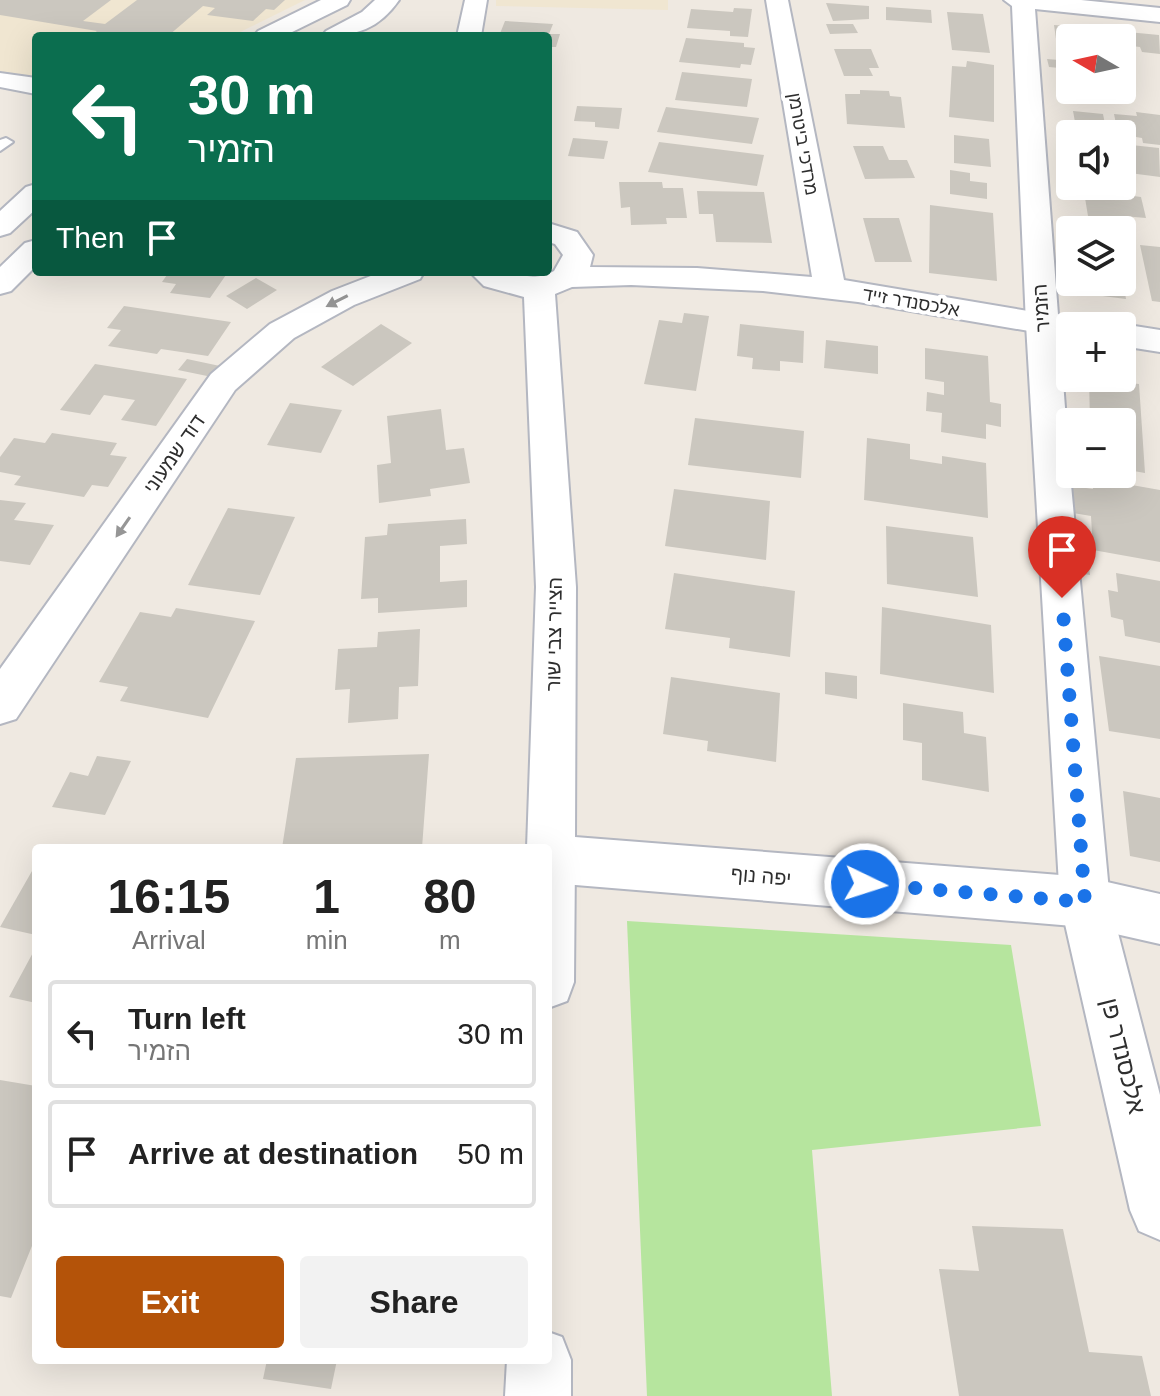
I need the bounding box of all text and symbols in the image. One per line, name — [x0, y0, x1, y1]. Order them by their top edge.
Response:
north arrow — [1056, 24, 1136, 104]
map controls — [1056, 24, 1136, 488]
text: 30 m — [188, 63, 316, 126]
icon: left — [56, 64, 160, 168]
street label: מרדכי ביטרמן — [784, 91, 822, 197]
button: sound — [1056, 120, 1136, 200]
text: הזמיר — [188, 129, 275, 170]
icon: arrive — [140, 216, 184, 260]
button: layers — [1056, 216, 1136, 296]
text: Then — [56, 221, 124, 254]
street label: הזמיר — [1028, 283, 1054, 333]
street label: אלכסנדר זייד — [861, 284, 962, 320]
one-way arrow — [325, 295, 348, 308]
button: + — [1056, 312, 1136, 392]
button: − — [1056, 408, 1136, 488]
street label: דוד שמעוני — [139, 410, 209, 498]
one-way arrow — [116, 516, 131, 537]
pin — [1028, 516, 1096, 598]
icon: arrive — [1040, 528, 1084, 572]
street label: הצייר צבי שור — [542, 577, 566, 691]
position arrow — [823, 842, 907, 926]
street label: יפה נוף — [730, 862, 792, 890]
text: 16:15 — [107, 870, 230, 923]
text: 1 — [313, 870, 340, 923]
text: 80 — [423, 870, 477, 923]
text: Arrival — [132, 925, 206, 955]
text: min — [306, 925, 348, 955]
text: m — [439, 925, 461, 955]
street label: אלכסנדר פן — [1096, 995, 1151, 1116]
text: Turn left — [128, 1002, 246, 1035]
icon: left — [60, 1012, 104, 1056]
text: 30 m — [457, 1017, 524, 1050]
text: הזמיר — [128, 1036, 191, 1066]
icon: arrive — [60, 1132, 104, 1176]
text: Arrive at destination — [128, 1137, 418, 1170]
text: 50 m — [457, 1137, 524, 1170]
button: Exit — [56, 1256, 284, 1348]
button: Share — [300, 1256, 528, 1348]

